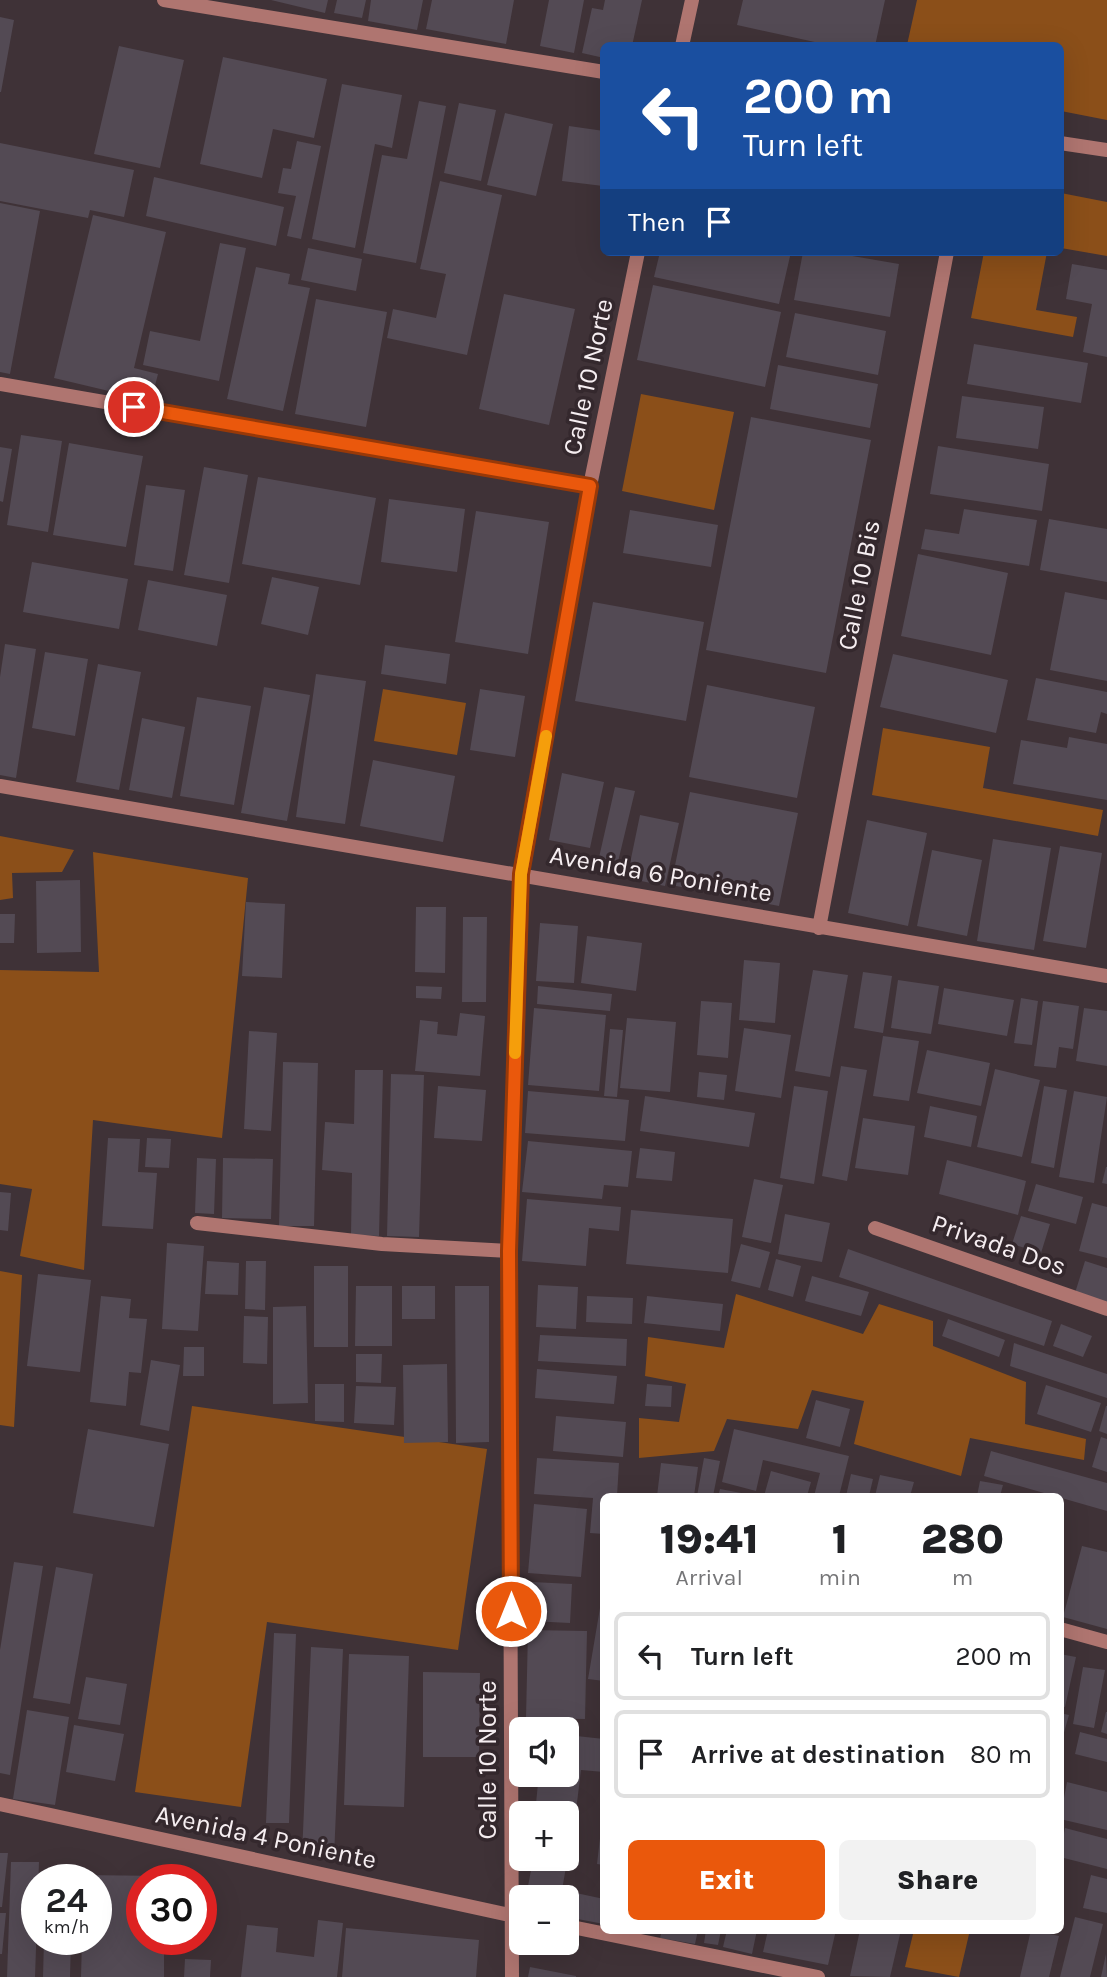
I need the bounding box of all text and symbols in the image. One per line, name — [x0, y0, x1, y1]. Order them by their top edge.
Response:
text: 200 m — [743, 68, 894, 125]
icon: left — [628, 70, 719, 161]
text: Turn left — [743, 127, 863, 164]
icon: arrive — [700, 203, 738, 241]
text: Then — [628, 207, 686, 238]
street label: Calle 10 Norte — [556, 296, 620, 458]
pin — [104, 377, 164, 437]
icon: arrive — [115, 388, 153, 426]
street label: Calle 10 Bis — [831, 517, 887, 653]
street label: Avenida 6 Poniente — [547, 839, 775, 909]
street label: Privada Dos — [928, 1208, 1070, 1282]
text: 19:41 — [660, 1514, 759, 1564]
text: 1 — [832, 1514, 848, 1564]
text: 280 — [921, 1514, 1004, 1564]
text: Arrival — [676, 1564, 743, 1591]
text: min — [819, 1564, 861, 1591]
text: m — [952, 1564, 973, 1591]
position arrow — [474, 1574, 548, 1648]
icon: left — [632, 1637, 670, 1675]
text: Turn left — [691, 1641, 793, 1672]
text: 200 m — [956, 1641, 1032, 1672]
street label: Calle 10 Norte — [472, 1680, 503, 1840]
map controls — [509, 1717, 579, 1955]
button: sound — [509, 1717, 579, 1787]
icon: arrive — [632, 1735, 670, 1773]
text: Arrive at destination — [691, 1739, 945, 1770]
text: 80 m — [970, 1739, 1032, 1770]
street label: Avenida 4 Poniente — [153, 1798, 379, 1876]
button: + — [509, 1801, 579, 1871]
button: Exit — [628, 1840, 825, 1920]
button: Share — [839, 1840, 1036, 1920]
speed limit sign: 30 — [126, 1864, 217, 1955]
text: 24 — [46, 1880, 88, 1921]
button: − — [509, 1885, 579, 1955]
text: km/h — [44, 1916, 89, 1938]

